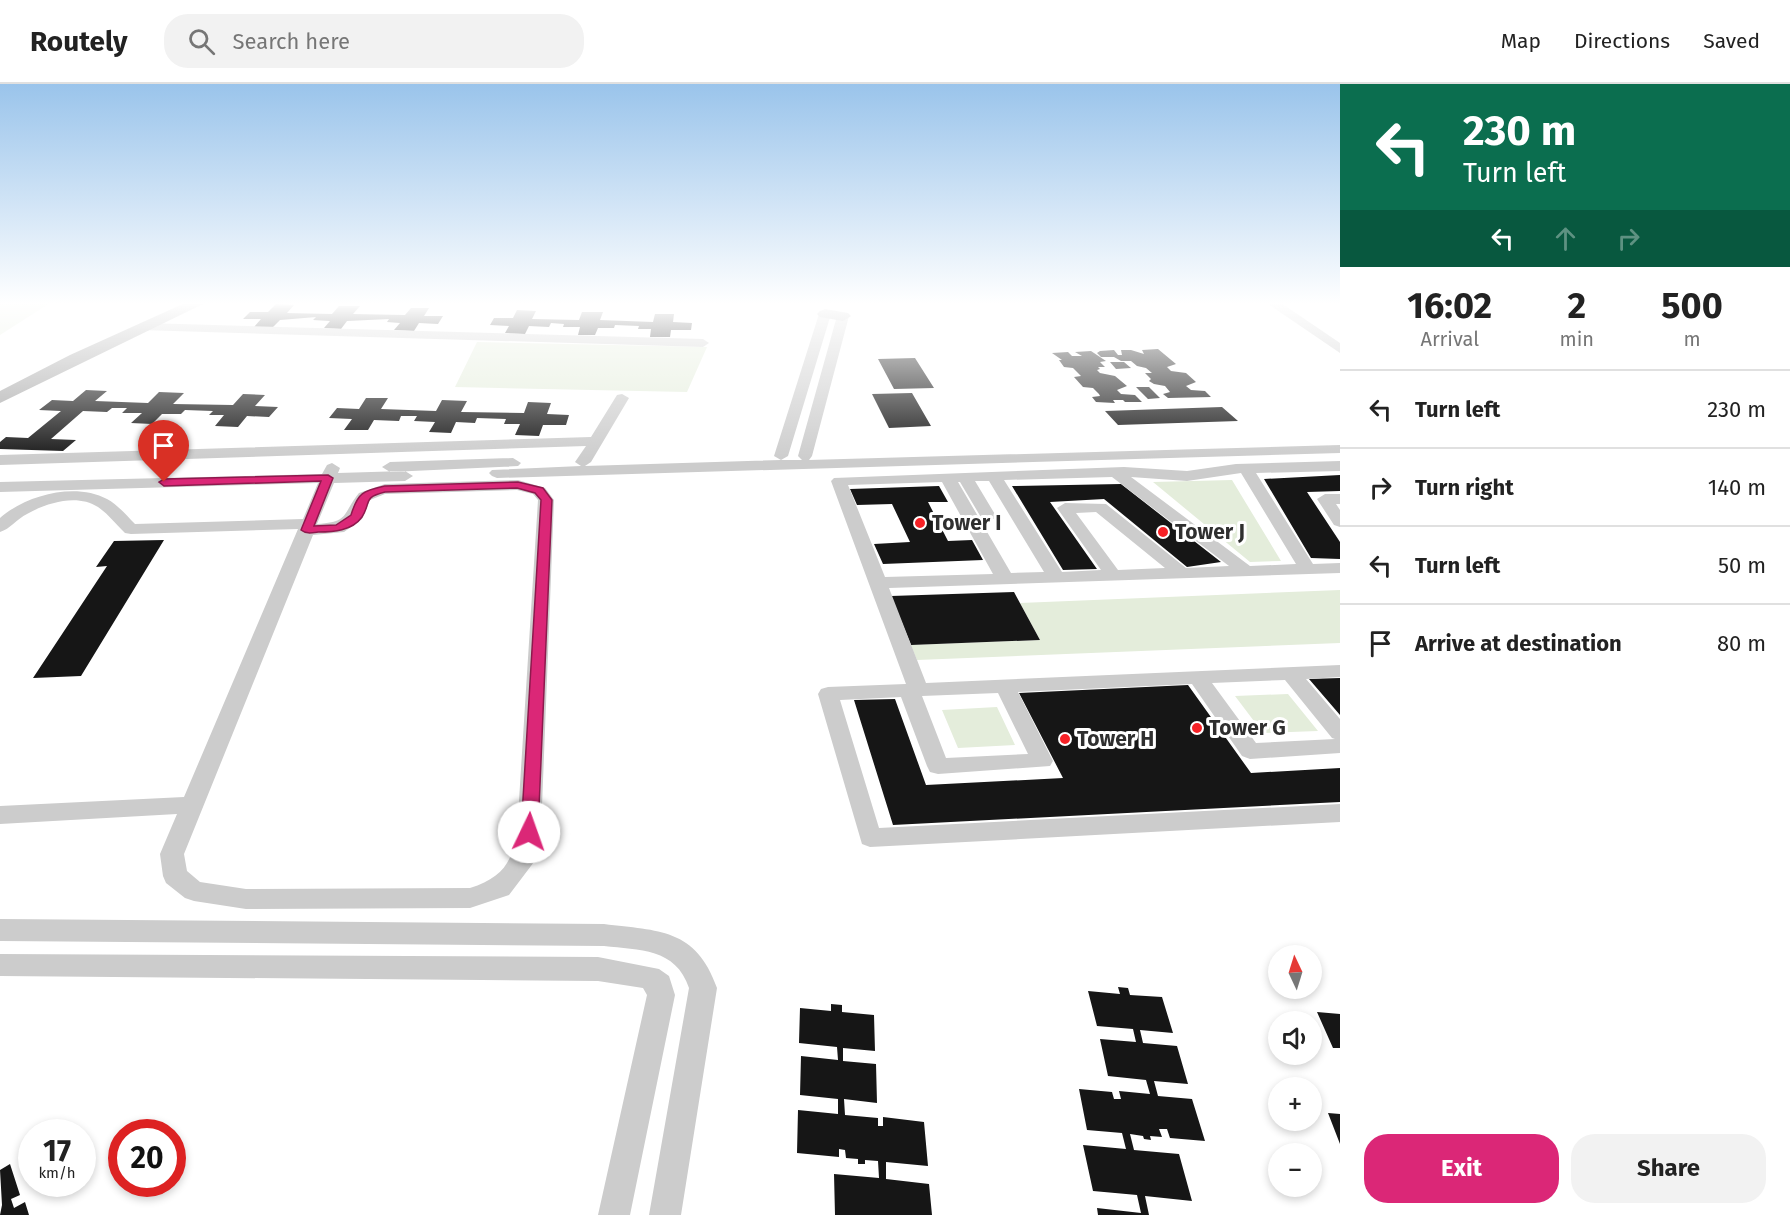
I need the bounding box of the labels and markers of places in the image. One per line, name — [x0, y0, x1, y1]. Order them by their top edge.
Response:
pin — [138, 420, 189, 482]
place label: Tower I — [932, 510, 1001, 536]
marker: Tower I — [913, 516, 927, 530]
place label: Tower J — [1175, 519, 1245, 545]
marker: Tower J — [1156, 525, 1170, 539]
place label: Tower G — [1209, 715, 1286, 741]
marker: Tower G — [1190, 721, 1204, 735]
place label: Tower H — [1077, 726, 1154, 752]
marker: Tower H — [1058, 732, 1072, 746]

